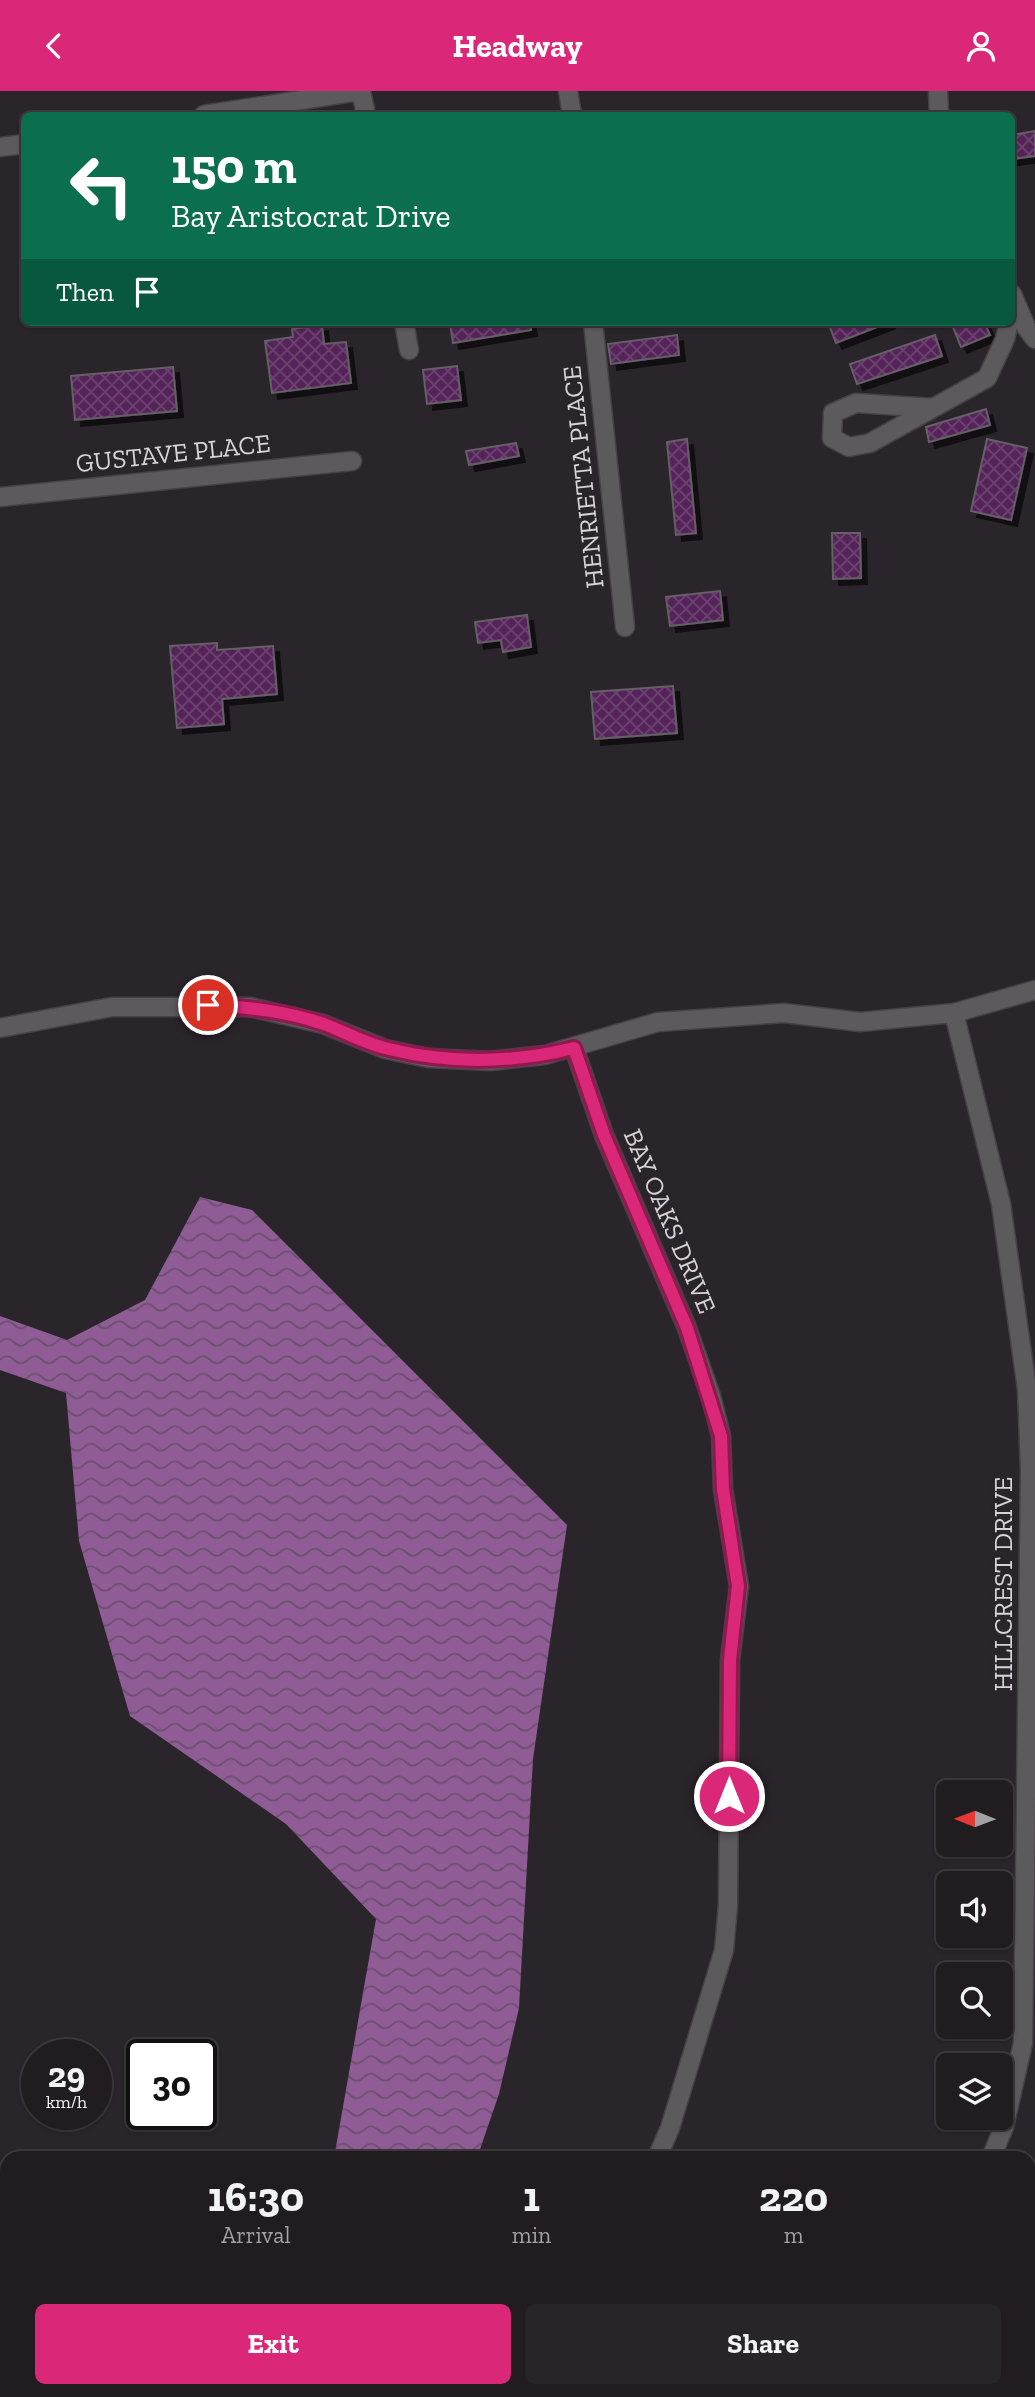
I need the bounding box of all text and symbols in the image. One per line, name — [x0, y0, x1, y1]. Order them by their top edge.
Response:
icon: back — [35, 27, 73, 65]
text: Headway — [452, 27, 583, 65]
icon: person — [962, 27, 1000, 65]
text: 150 m — [171, 137, 297, 196]
icon: left — [56, 140, 147, 231]
text: Bay Aristocrat Drive — [171, 197, 451, 235]
icon: arrive — [128, 273, 166, 311]
text: Then — [56, 276, 114, 308]
street label: HENRIETTA PLACE — [555, 364, 611, 590]
street label: GUSTAVE PLACE — [74, 427, 272, 479]
pin — [178, 975, 238, 1035]
icon: arrive — [189, 986, 227, 1024]
street label: BAY OAKS DRIVE — [617, 1124, 723, 1318]
street label: HILLCREST DRIVE — [987, 1477, 1019, 1691]
position arrow — [692, 1759, 766, 1833]
north arrow — [936, 1780, 1013, 1857]
map controls — [936, 1780, 1013, 2130]
button: sound — [936, 1871, 1013, 1948]
button: search — [936, 1962, 1013, 2039]
speed limit sign: 30 — [126, 2039, 217, 2130]
button: layers — [936, 2053, 1013, 2130]
text: 29 — [48, 2054, 85, 2096]
text: km/h — [46, 2091, 87, 2113]
text: 16:30 — [208, 2171, 304, 2222]
text: 1 — [523, 2171, 540, 2222]
text: 220 — [759, 2171, 828, 2222]
text: Arrival — [221, 2221, 291, 2249]
text: min — [512, 2221, 551, 2249]
text: m — [784, 2221, 804, 2249]
button: Exit — [35, 2304, 511, 2384]
button: Share — [525, 2304, 1001, 2384]

